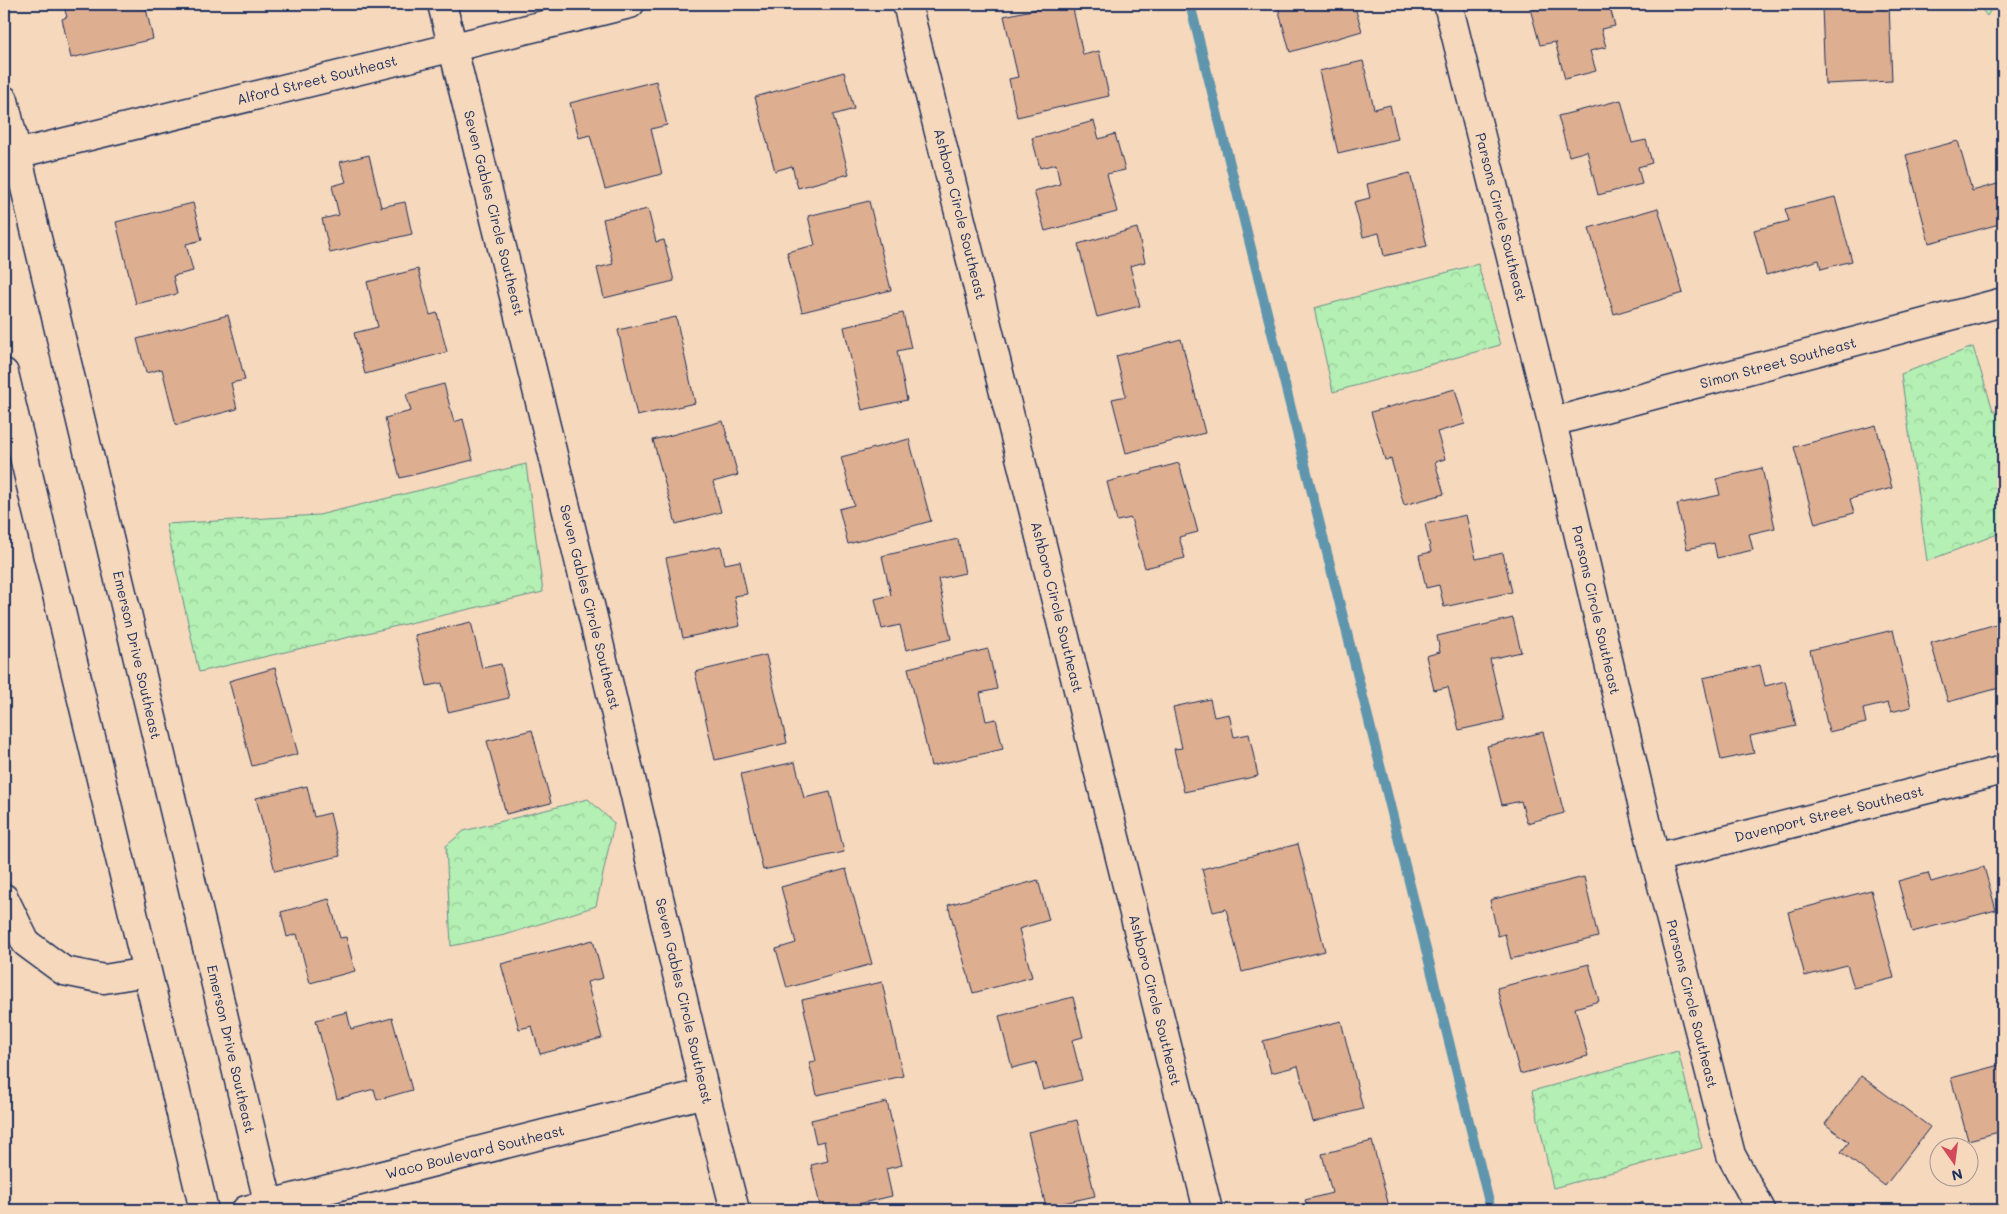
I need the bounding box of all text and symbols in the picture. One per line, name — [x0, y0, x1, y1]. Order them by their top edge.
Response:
street label: Alford Street Southeast — [235, 50, 399, 109]
street label: Seven Gables Circle Southeast — [460, 108, 529, 317]
street label: Ashboro Circle Southeast — [930, 126, 991, 302]
street label: Parsons Circle Southeast — [1471, 131, 1532, 303]
street label: Simon Street Southeast — [1698, 332, 1858, 393]
street label: Seven Gables Circle Southeast — [556, 502, 625, 711]
street label: Ashboro Circle Southeast — [1027, 519, 1088, 695]
street label: Parsons Circle Southeast — [1568, 524, 1625, 696]
street label: Emerson Drive Southeast — [109, 569, 166, 741]
street label: Davenport Street Southeast — [1732, 781, 1925, 846]
street label: Seven Gables Circle Southeast — [652, 896, 717, 1106]
street label: Ashboro Circle Southeast — [1125, 912, 1186, 1088]
street label: Parsons Circle Southeast — [1662, 918, 1723, 1090]
street label: Emerson Drive Southeast — [203, 963, 260, 1135]
street label: Waco Boulevard Southeast — [383, 1120, 566, 1183]
north arrow — [1930, 1136, 1980, 1186]
text: N — [1950, 1165, 1965, 1186]

